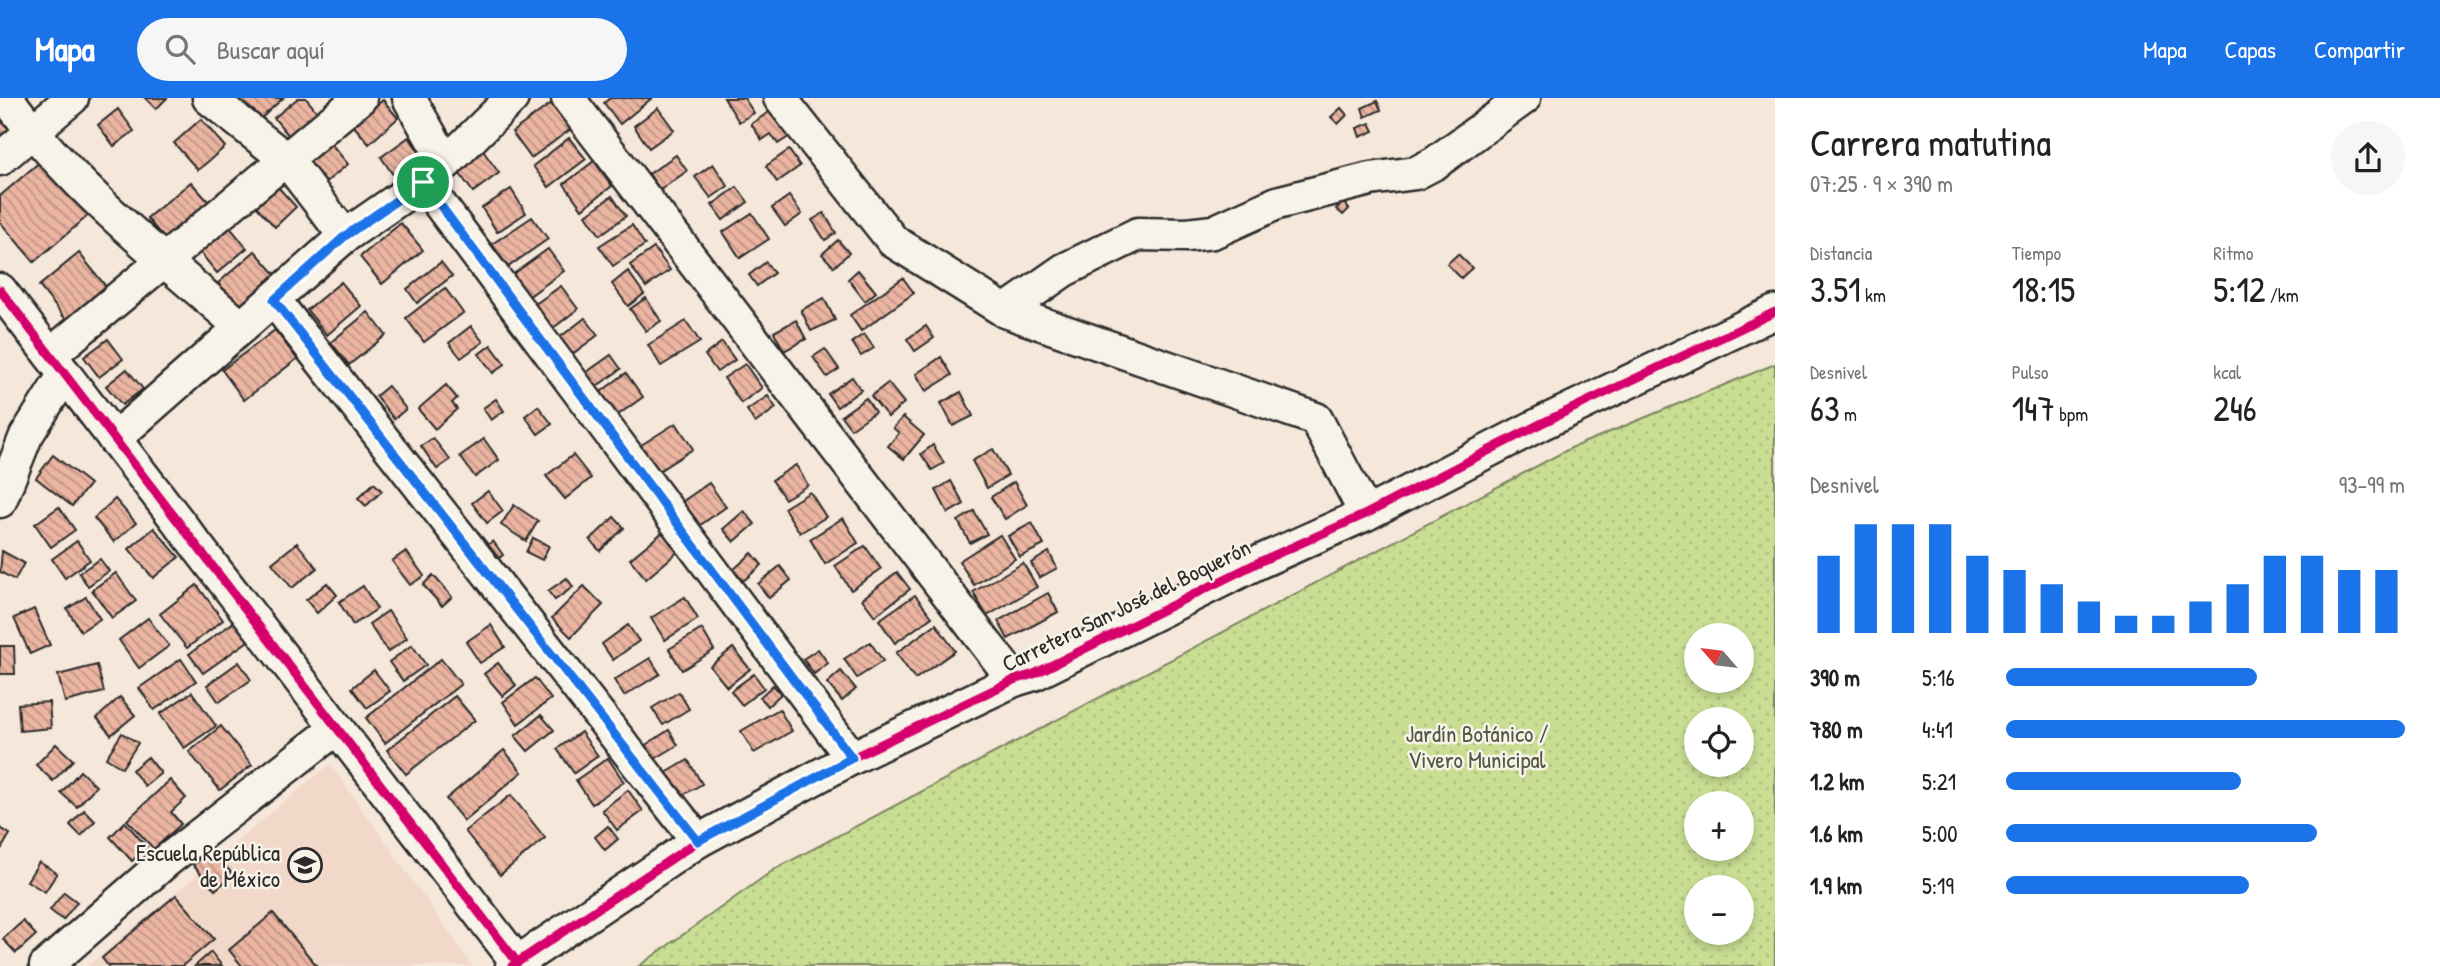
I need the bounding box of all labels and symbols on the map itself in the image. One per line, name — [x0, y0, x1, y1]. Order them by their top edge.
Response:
pin — [393, 152, 453, 212]
street label: Carretera San José del Boquerón — [996, 531, 1256, 679]
north arrow — [1684, 623, 1754, 693]
park label: Jardín Botánico / Vivero Municipal — [1406, 718, 1549, 775]
place label: Escuela República de México — [136, 837, 280, 894]
school or university icon: Escuela República de México — [286, 846, 324, 884]

